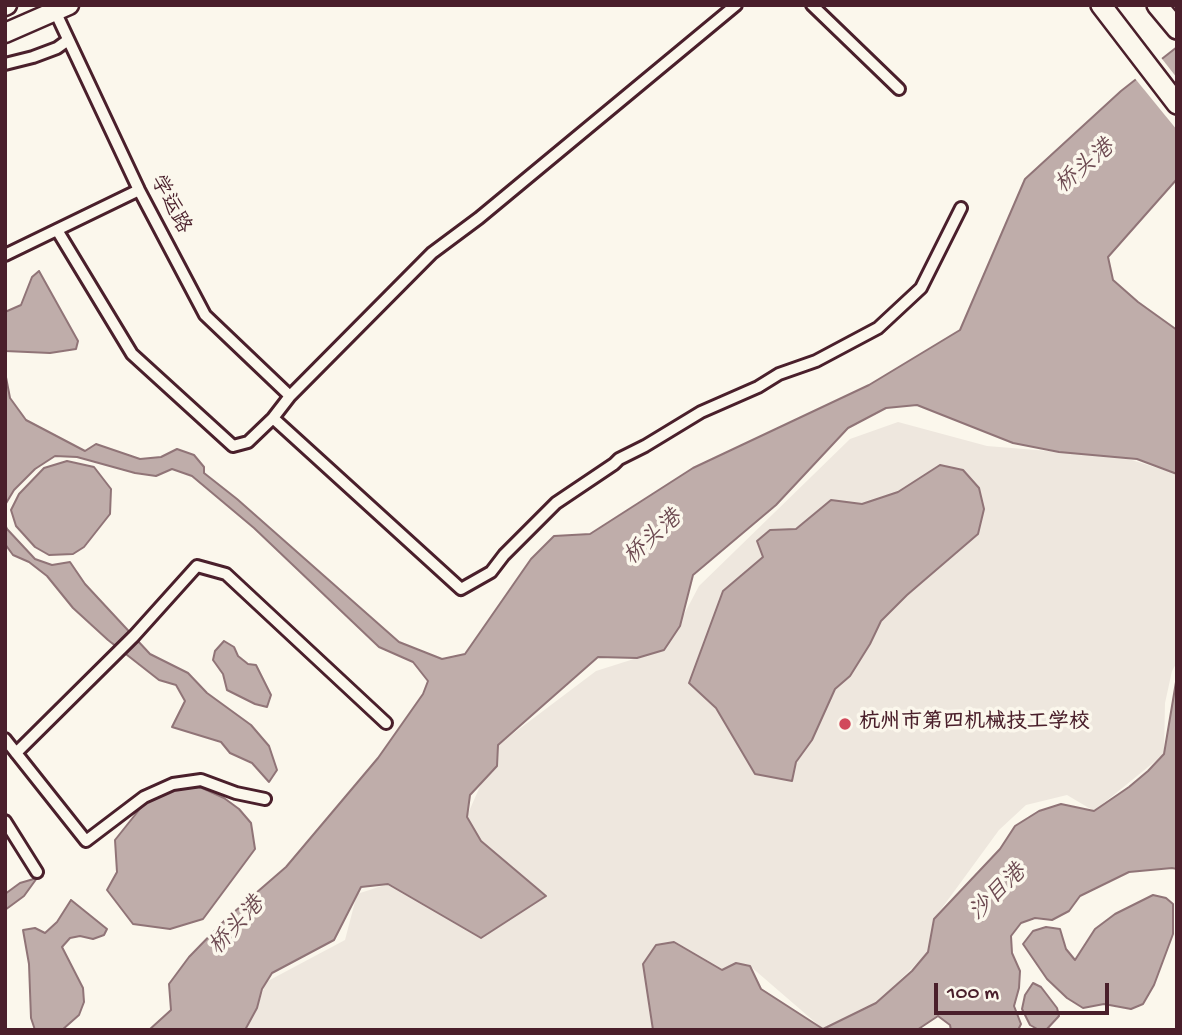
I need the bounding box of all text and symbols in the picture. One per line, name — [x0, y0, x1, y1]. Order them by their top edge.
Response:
water label: 桥头港 — [1051, 135, 1121, 201]
street label: 学运路 — [143, 171, 195, 239]
water label: 桥头港 — [619, 506, 689, 572]
place label: 杭州市第四机械技工学校 — [859, 711, 1090, 737]
marker: 杭州市第四机械技工学校 — [837, 716, 853, 732]
water label: 沙目港 — [965, 860, 1033, 928]
water label: 桥头港 — [204, 892, 272, 962]
scale bar — [937, 968, 1112, 1012]
text: 100 m — [947, 982, 999, 1007]

